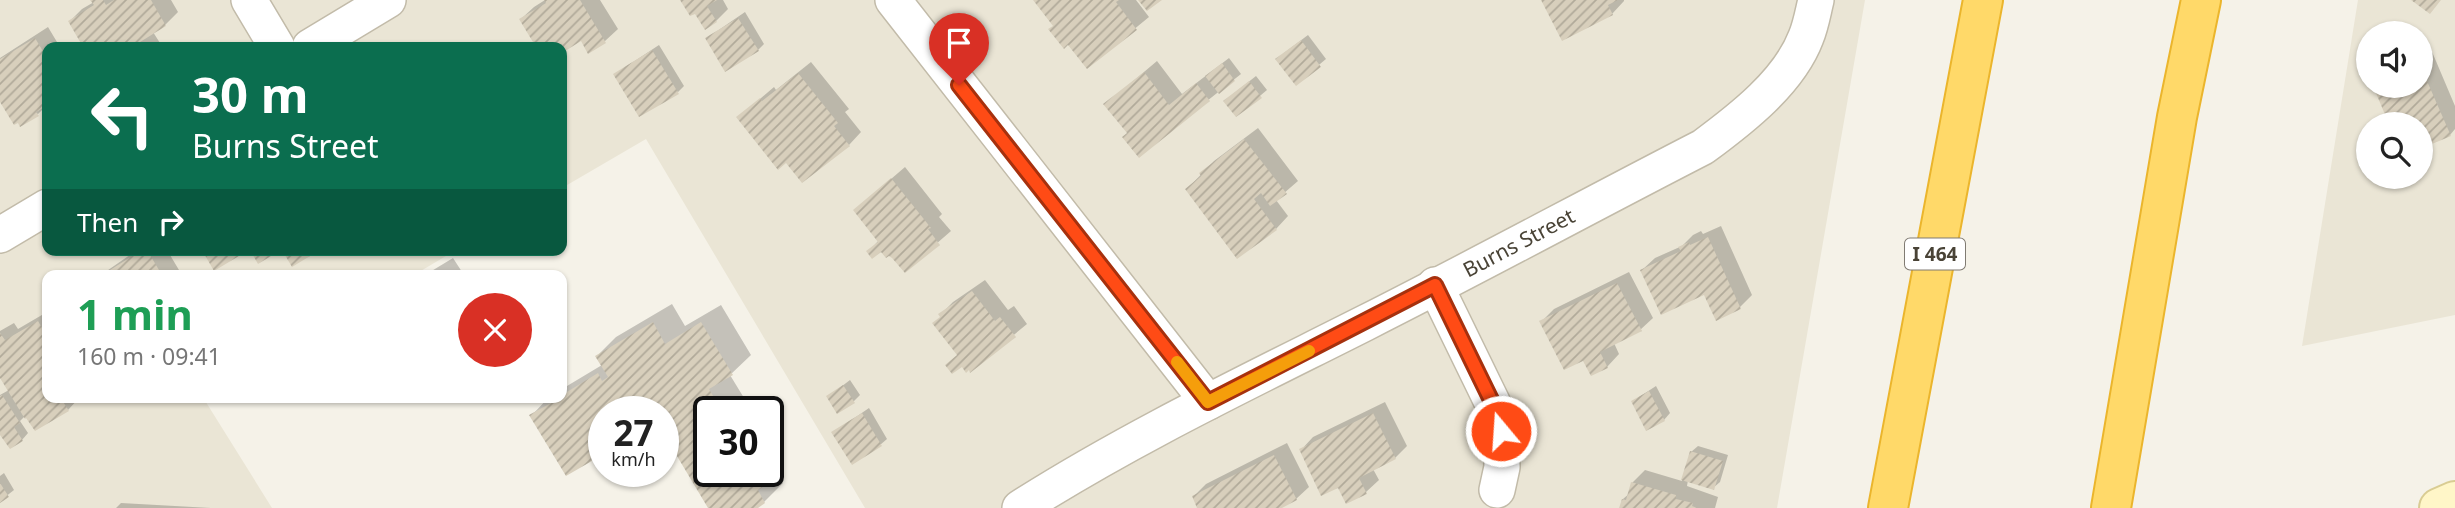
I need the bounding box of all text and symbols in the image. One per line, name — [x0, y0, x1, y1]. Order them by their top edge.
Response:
pin — [929, 13, 989, 85]
map controls — [2356, 21, 2433, 189]
button: sound — [2356, 21, 2433, 98]
icon: arrive — [940, 24, 978, 62]
text: 30 m — [192, 61, 309, 127]
icon: left — [77, 70, 168, 161]
button: search — [2356, 112, 2433, 189]
text: Burns Street — [192, 124, 379, 167]
street label: Burns Street — [1458, 201, 1580, 283]
icon: right — [152, 203, 190, 241]
text: Then — [77, 204, 138, 240]
road number: I 464 — [1905, 238, 1965, 270]
text: 1 min — [77, 285, 193, 342]
button: close — [458, 293, 532, 367]
text: 160 m · 09:41 — [77, 340, 221, 372]
position arrow — [1464, 394, 1538, 468]
speed limit sign: 30 — [693, 396, 784, 487]
text: 27 — [613, 409, 654, 456]
text: km/h — [611, 447, 656, 471]

